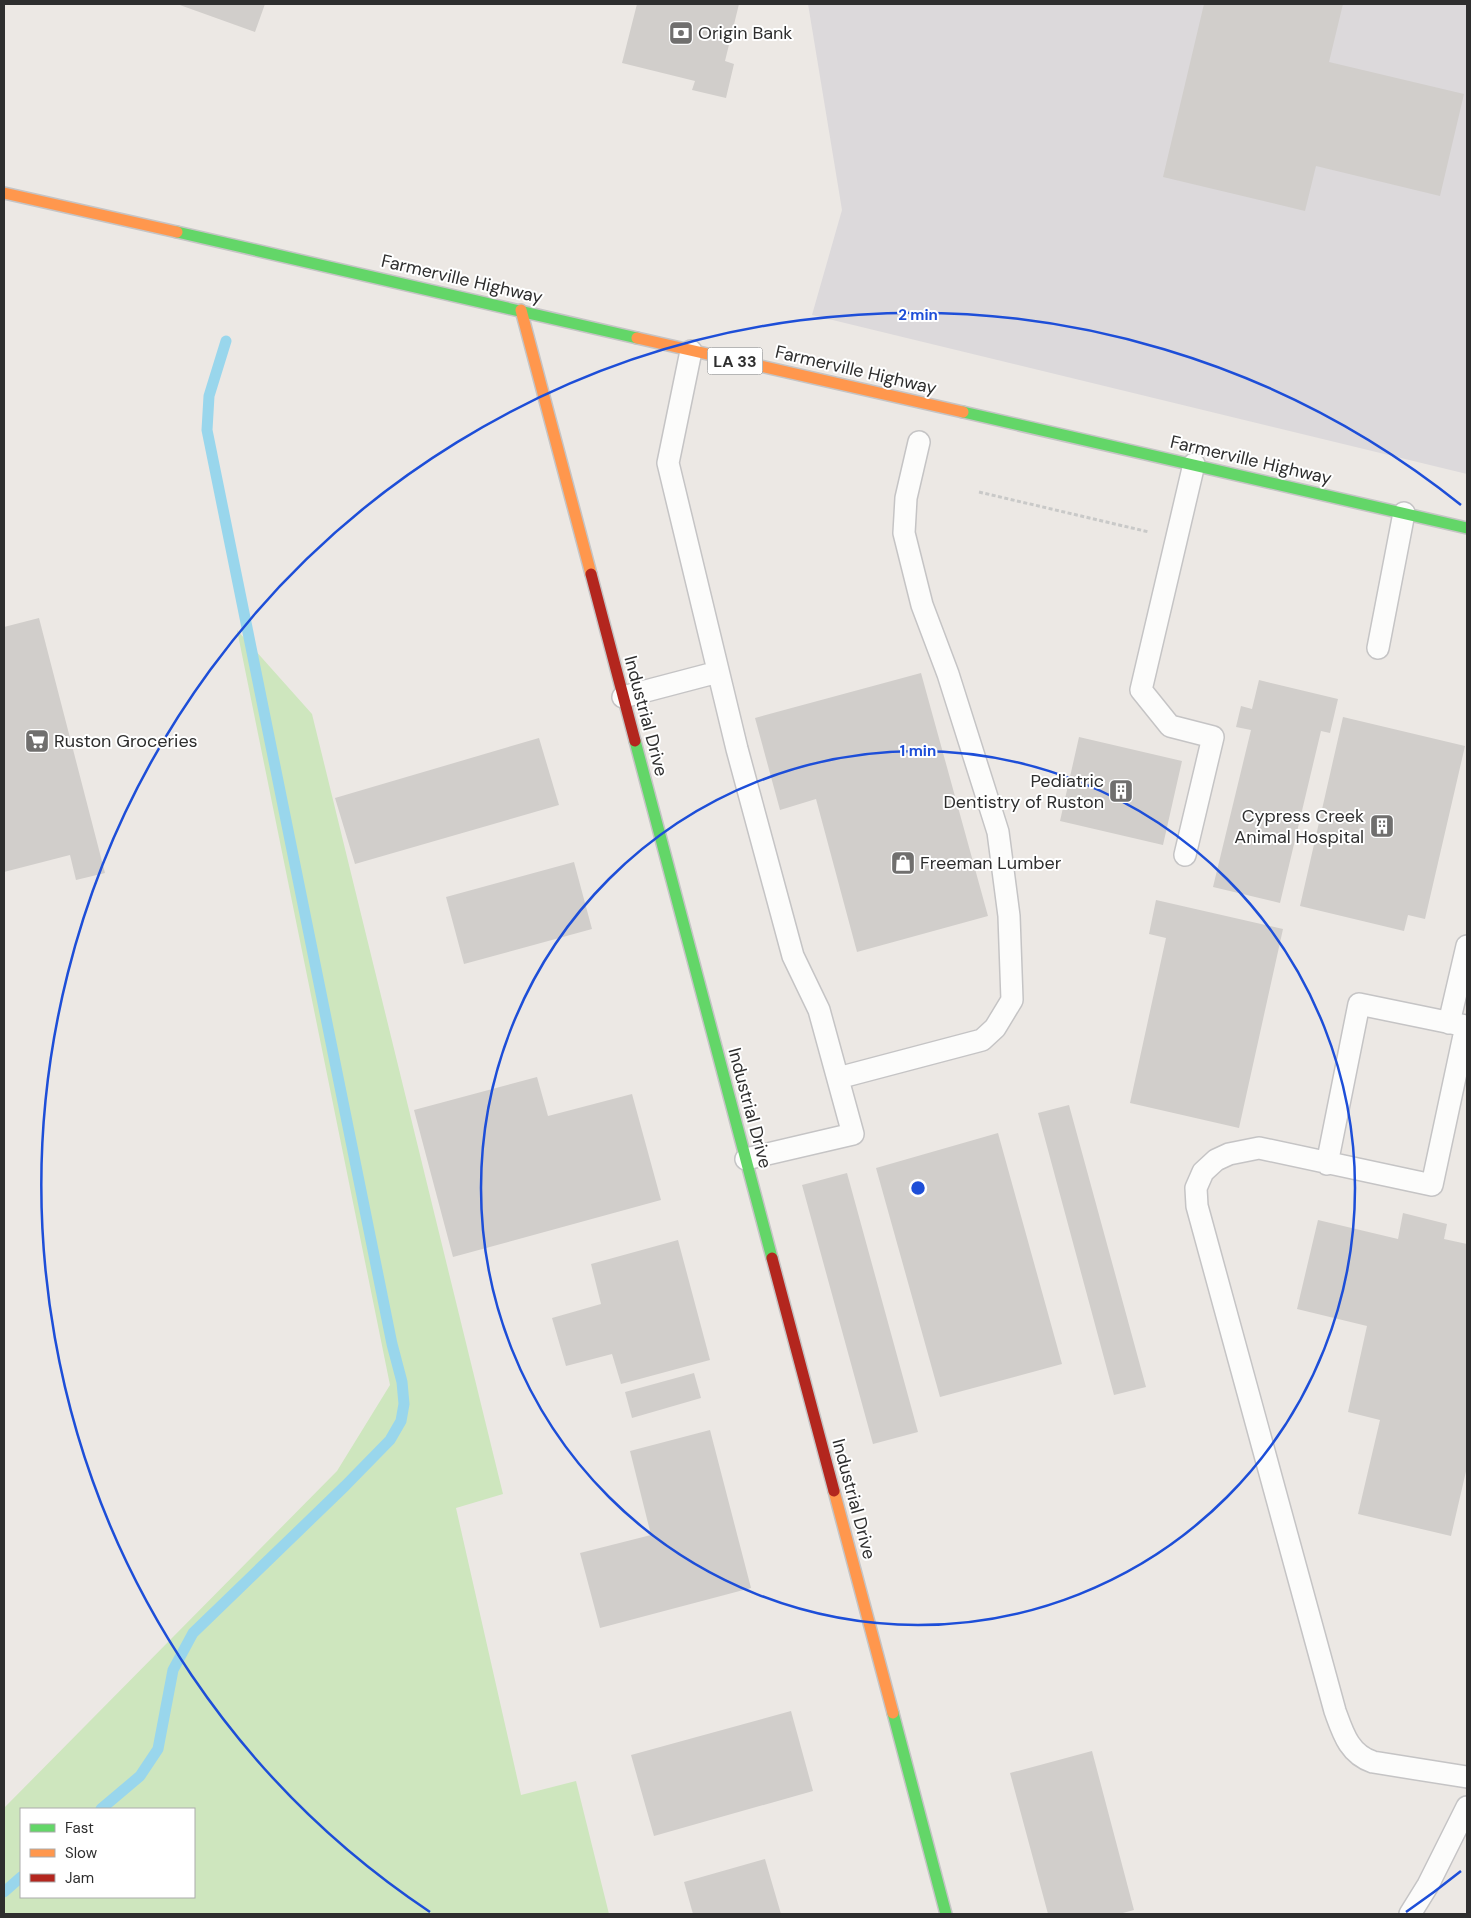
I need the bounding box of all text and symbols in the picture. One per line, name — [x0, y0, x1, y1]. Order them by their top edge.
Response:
bank icon: Origin Bank — [668, 20, 694, 46]
place label: Origin Bank — [698, 21, 792, 45]
street label: Farmerville Highway — [379, 249, 545, 309]
text: 2 min — [898, 305, 938, 325]
street label: Farmerville Highway — [773, 340, 939, 400]
road number: LA 33 — [708, 348, 762, 374]
street label: Farmerville Highway — [1168, 430, 1334, 490]
street label: Industrial Drive — [618, 653, 674, 779]
supermarket icon: Ruston Groceries — [24, 728, 50, 754]
place label: Ruston Groceries — [54, 729, 198, 753]
text: 1 min — [900, 741, 936, 761]
place label: Pediatric Dentistry of Ruston — [943, 769, 1104, 814]
building icon: Pediatric Dentistry of Ruston — [1108, 778, 1134, 804]
place label: Cypress Creek Animal Hospital — [1234, 804, 1364, 849]
building icon: Cypress Creek Animal Hospital — [1369, 813, 1395, 839]
shop icon: Freeman Lumber — [890, 850, 916, 876]
place label: Freeman Lumber — [920, 851, 1062, 875]
street label: Industrial Drive — [722, 1045, 778, 1171]
centre of rings — [909, 1179, 927, 1197]
street label: Industrial Drive — [826, 1436, 882, 1562]
legend — [20, 1808, 195, 1898]
text: Fast — [65, 1818, 94, 1838]
text: Slow — [65, 1843, 98, 1863]
text: Jam — [65, 1868, 94, 1888]

